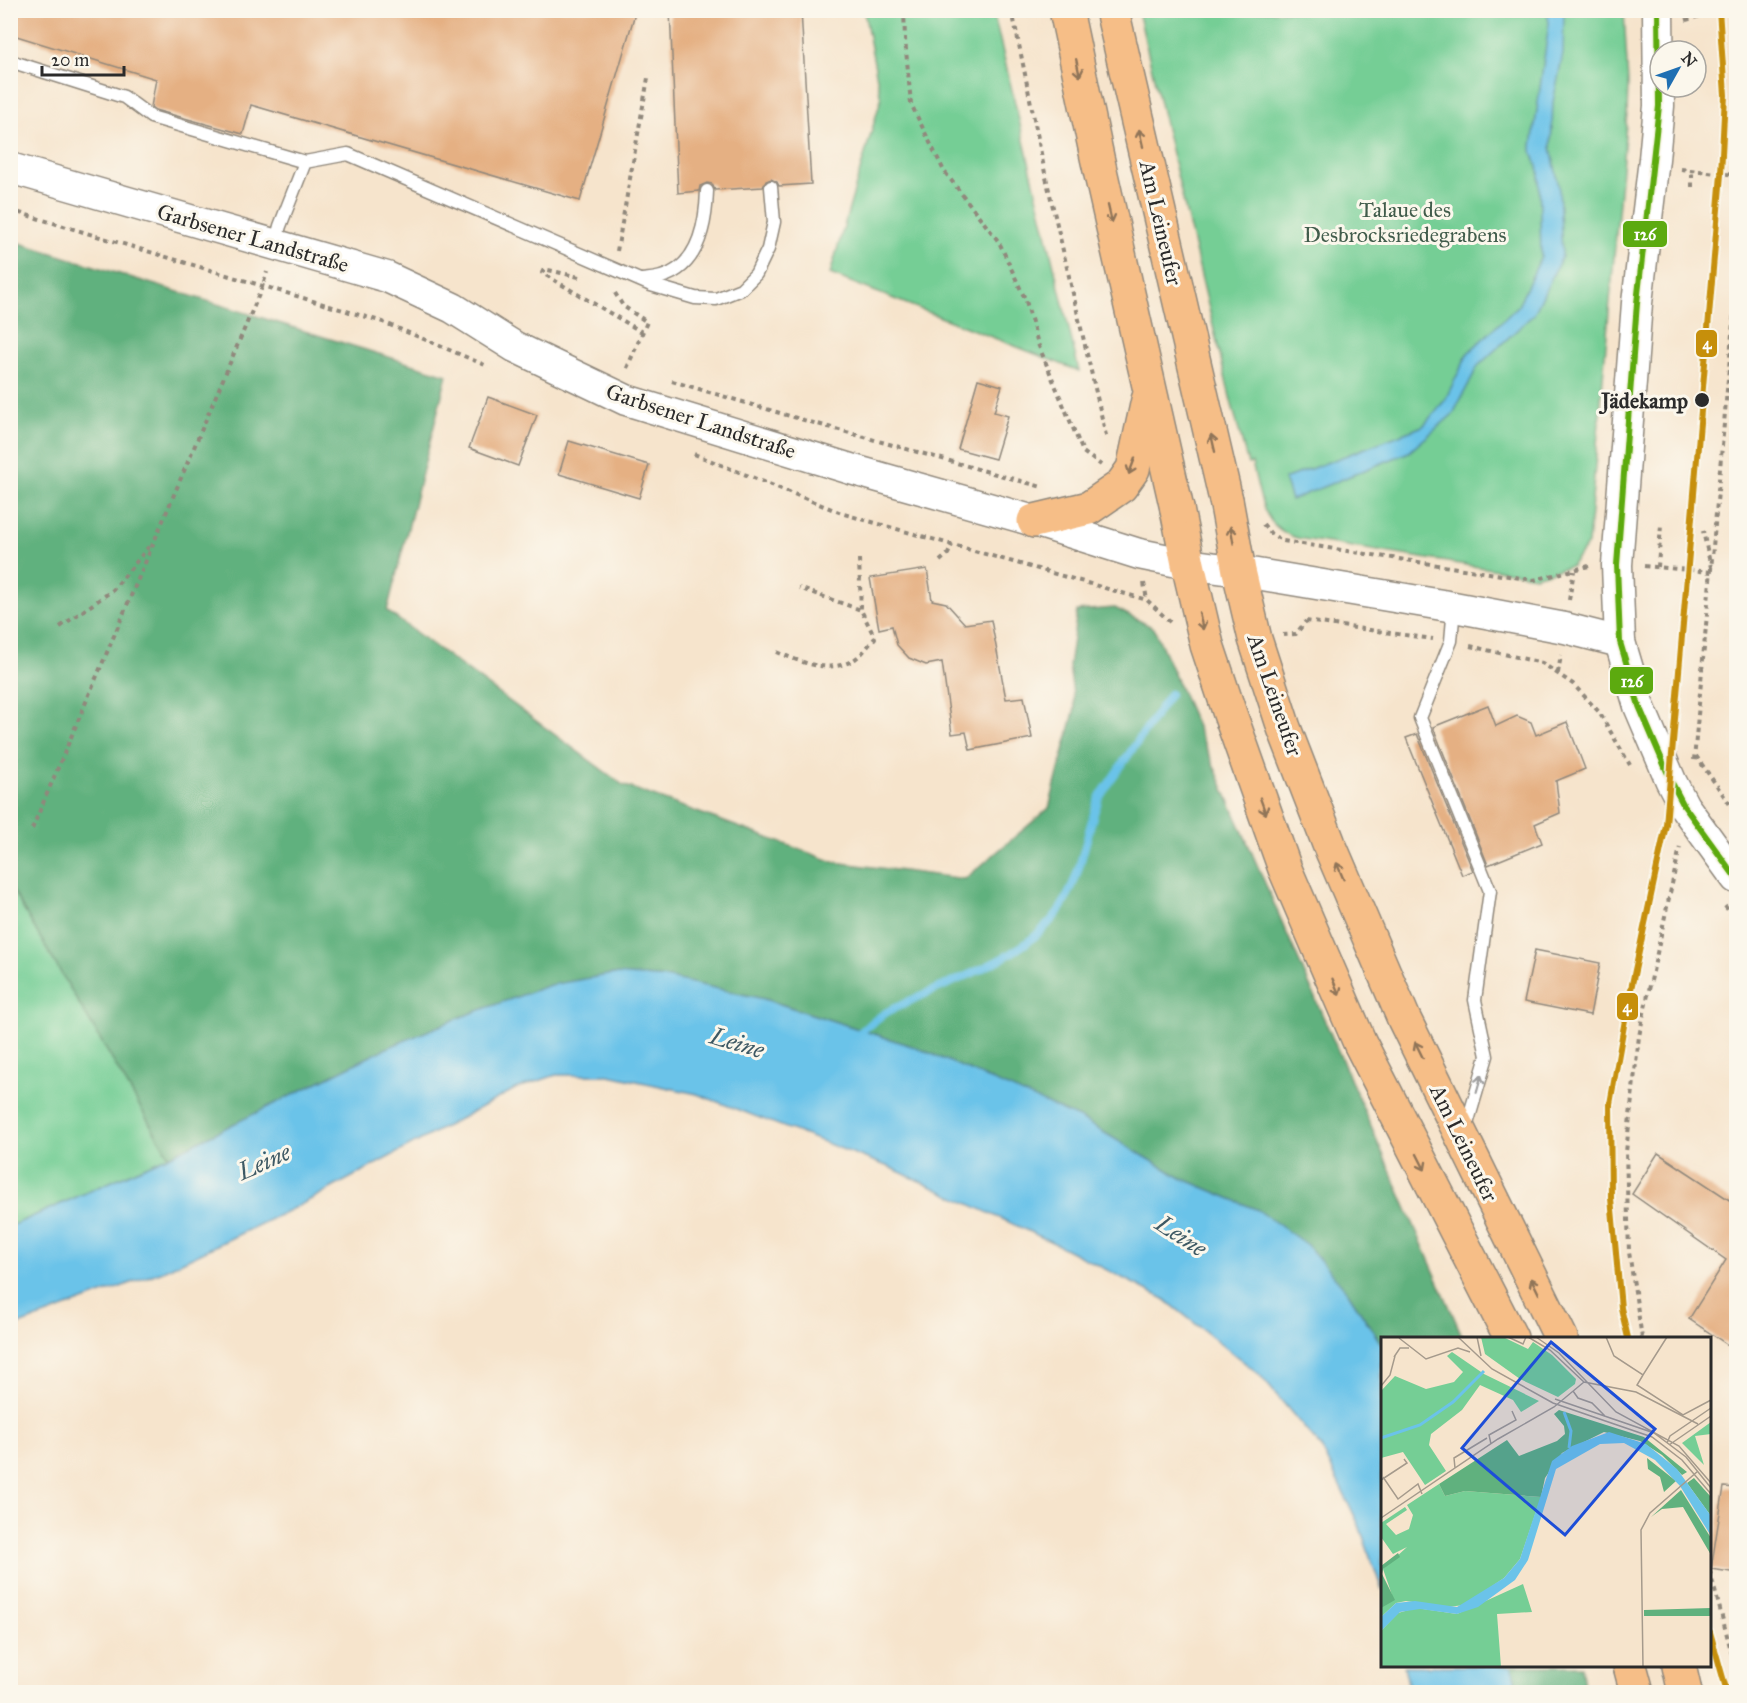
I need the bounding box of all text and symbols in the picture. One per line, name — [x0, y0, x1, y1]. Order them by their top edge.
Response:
scale bar — [42, 39, 124, 77]
north arrow — [1648, 39, 1708, 99]
text: N — [1677, 48, 1701, 71]
text: 20 m — [51, 49, 89, 71]
one-way arrow — [1073, 57, 1084, 77]
one-way arrow — [1135, 129, 1147, 148]
street label: Am Leineufer — [1133, 157, 1189, 289]
park label: Talaue des Desbrocksriedegrabens — [1303, 196, 1507, 248]
street label: Garbsener Landstraße — [154, 198, 352, 278]
one-way arrow — [1105, 204, 1117, 223]
line badge: 126 — [1622, 220, 1668, 248]
text: 126 — [1634, 225, 1657, 244]
line badge: 4 — [1695, 329, 1718, 358]
text: 4 — [1703, 334, 1713, 354]
street label: Garbsener Landstraße — [603, 378, 799, 464]
place label: Jädekamp — [1598, 387, 1688, 415]
marker: Jädekamp — [1693, 391, 1711, 409]
one-way arrow — [1206, 433, 1218, 452]
one-way arrow — [1126, 456, 1137, 475]
one-way arrow — [1227, 526, 1238, 546]
one-way arrow — [1196, 611, 1208, 630]
street label: Am Leineufer — [1241, 630, 1309, 760]
line badge: 126 — [1609, 666, 1654, 695]
text: 126 — [1621, 672, 1644, 691]
one-way arrow — [1258, 796, 1269, 815]
one-way arrow — [1334, 863, 1346, 881]
one-way arrow — [1331, 977, 1342, 995]
line badge: 4 — [1616, 992, 1639, 1021]
text: 4 — [1623, 997, 1633, 1017]
water label: Leine — [706, 1020, 769, 1066]
one-way arrow — [1413, 1041, 1424, 1059]
one-way arrow — [1474, 1075, 1485, 1094]
street label: Am Leineufer — [1424, 1079, 1504, 1207]
water label: Leine — [232, 1137, 296, 1187]
one-way arrow — [1415, 1153, 1427, 1171]
water label: Leine — [1149, 1208, 1213, 1264]
one-way arrow — [1529, 1278, 1540, 1296]
inset map — [1381, 1337, 1711, 1667]

